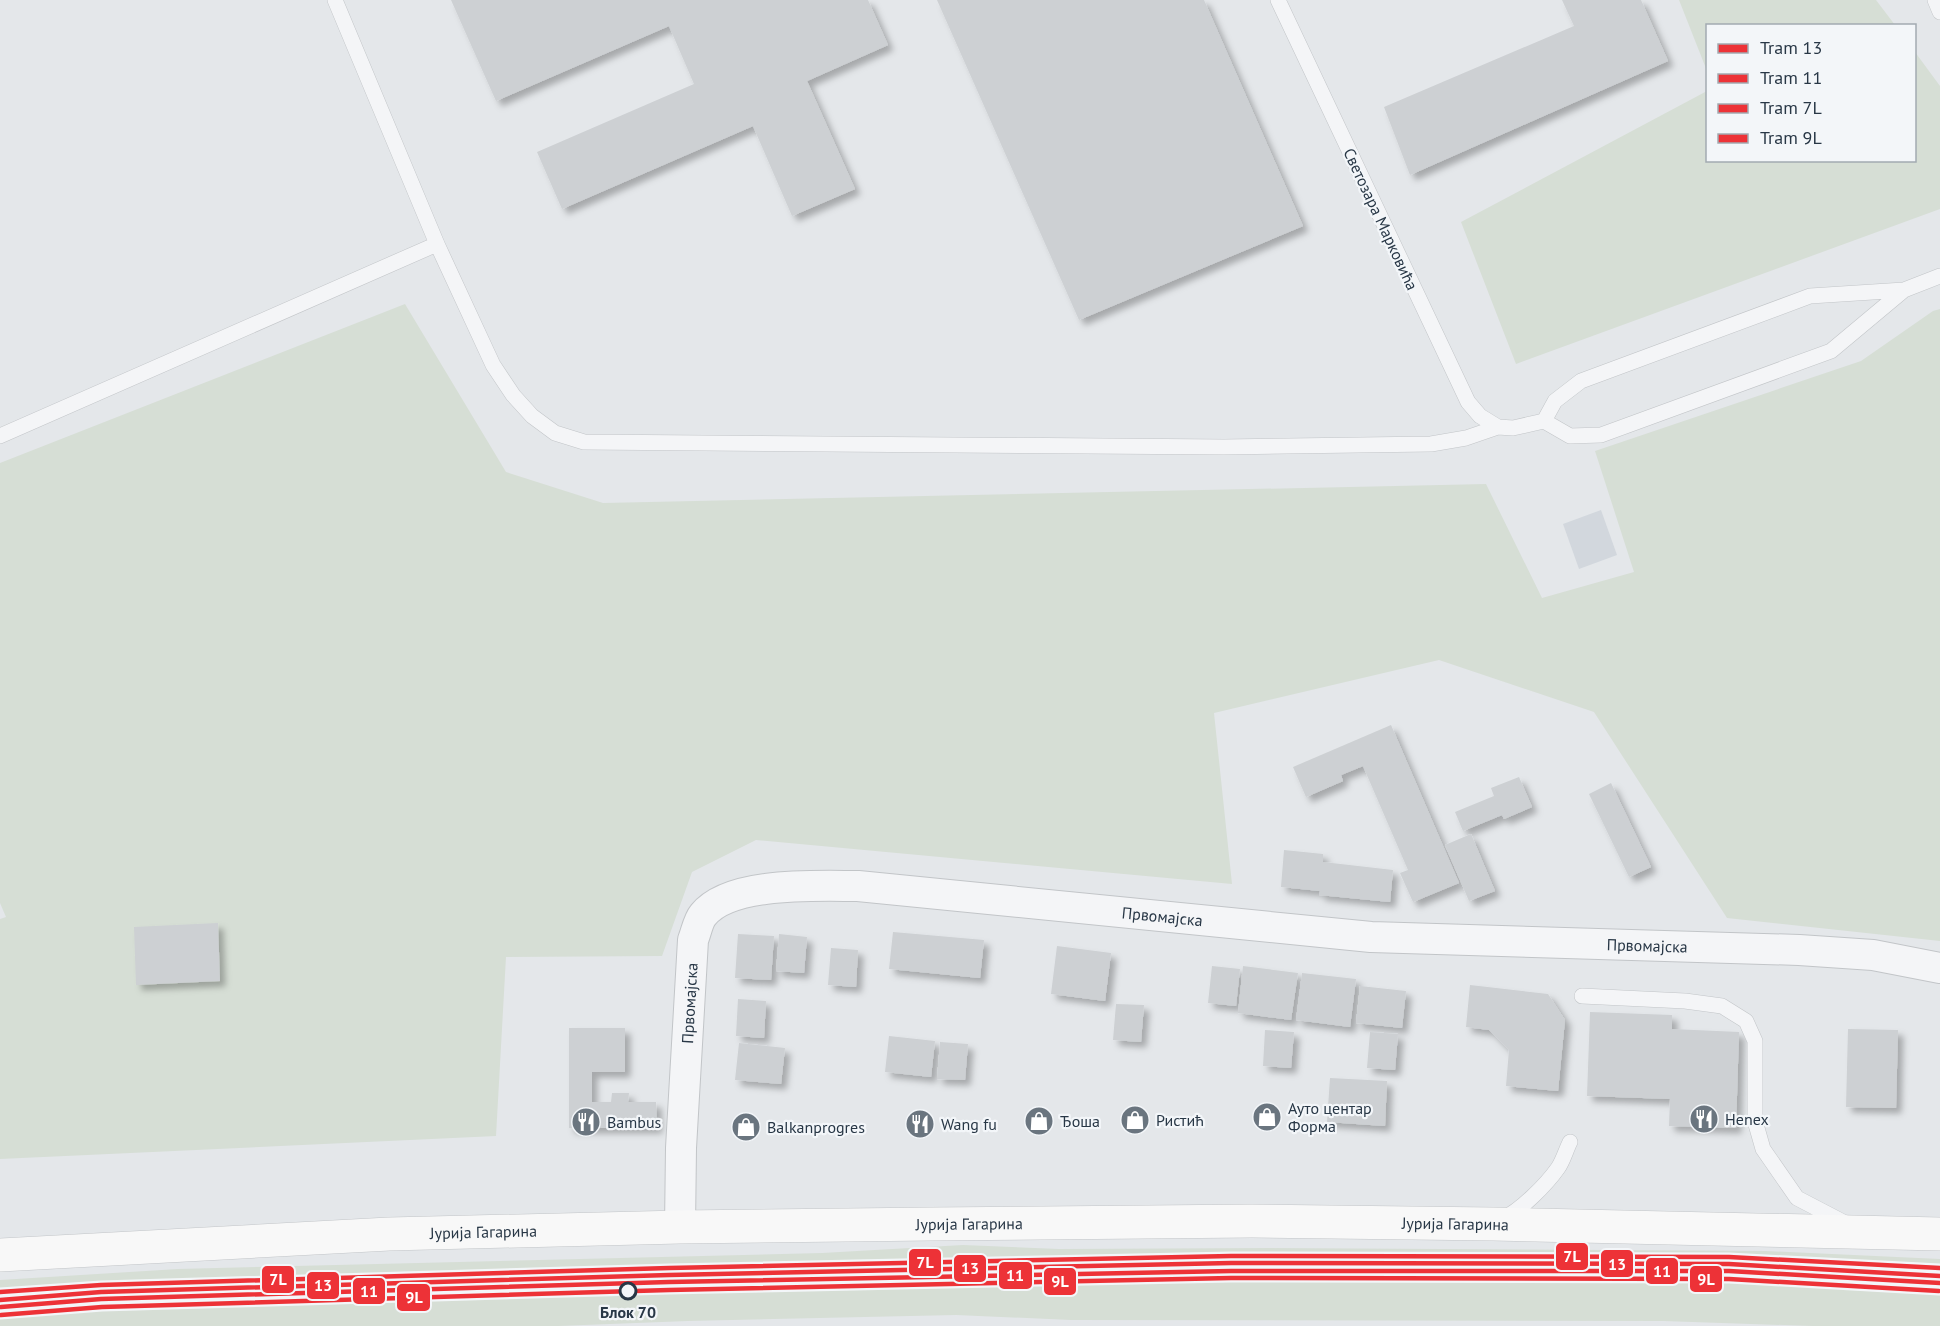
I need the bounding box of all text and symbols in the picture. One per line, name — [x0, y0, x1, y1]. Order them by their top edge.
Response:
legend — [1706, 24, 1916, 162]
text: Tram 13 — [1760, 36, 1822, 59]
text: Tram 11 — [1760, 66, 1822, 89]
text: Tram 7L — [1760, 96, 1822, 119]
text: Tram 9L — [1760, 126, 1822, 149]
street label: Светозара Марковића — [1339, 145, 1423, 293]
street label: Првомајска — [1121, 902, 1204, 930]
street label: Првомајска — [1606, 934, 1688, 957]
street label: Првомајска — [677, 962, 702, 1044]
place label: Ауто центар Форма — [1288, 1098, 1372, 1136]
shop icon: Ауто центар Форма — [1251, 1101, 1283, 1133]
restaurant icon: Henex — [1688, 1103, 1720, 1135]
shop icon: Ристић — [1119, 1104, 1151, 1136]
shop icon: Ђоша — [1023, 1105, 1055, 1137]
restaurant icon: Bambus — [570, 1106, 602, 1138]
restaurant icon: Wang fu — [904, 1108, 936, 1140]
place label: Henex — [1725, 1109, 1769, 1129]
place label: Ристић — [1156, 1110, 1204, 1130]
shop icon: Balkanprogres — [730, 1111, 762, 1143]
place label: Ђоша — [1060, 1111, 1100, 1131]
place label: Bambus — [607, 1112, 662, 1132]
place label: Wang fu — [941, 1114, 997, 1134]
place label: Balkanprogres — [767, 1117, 865, 1137]
street label: Јурија Гагарина — [915, 1213, 1023, 1234]
street label: Јурија Гагарина — [1401, 1213, 1509, 1234]
street label: Јурија Гагарина — [429, 1220, 537, 1243]
line badge: 7L — [1555, 1242, 1589, 1271]
text: 7L — [1563, 1246, 1581, 1266]
line badge: 7L — [908, 1248, 942, 1277]
line badge: 13 — [1600, 1249, 1634, 1278]
text: 7L — [916, 1252, 934, 1272]
line badge: 13 — [953, 1254, 987, 1283]
text: 13 — [1608, 1254, 1626, 1274]
line badge: 11 — [1645, 1257, 1679, 1285]
text: 13 — [961, 1258, 979, 1278]
line badge: 11 — [998, 1261, 1033, 1290]
text: 11 — [1653, 1261, 1671, 1281]
line badge: 7L — [261, 1265, 295, 1294]
text: 11 — [1006, 1265, 1024, 1285]
line badge: 9L — [1689, 1265, 1723, 1293]
line badge: 9L — [1043, 1267, 1077, 1296]
text: 7L — [269, 1269, 287, 1289]
text: 9L — [1697, 1269, 1715, 1289]
line badge: 13 — [306, 1271, 340, 1300]
text: 9L — [1051, 1271, 1069, 1291]
text: 13 — [314, 1275, 332, 1295]
line badge: 11 — [352, 1277, 386, 1305]
text: 11 — [360, 1281, 378, 1301]
marker: Блок 70 — [619, 1282, 637, 1300]
line badge: 9L — [396, 1283, 431, 1312]
text: 9L — [405, 1287, 423, 1307]
place label: Блок 70 — [600, 1302, 656, 1322]

